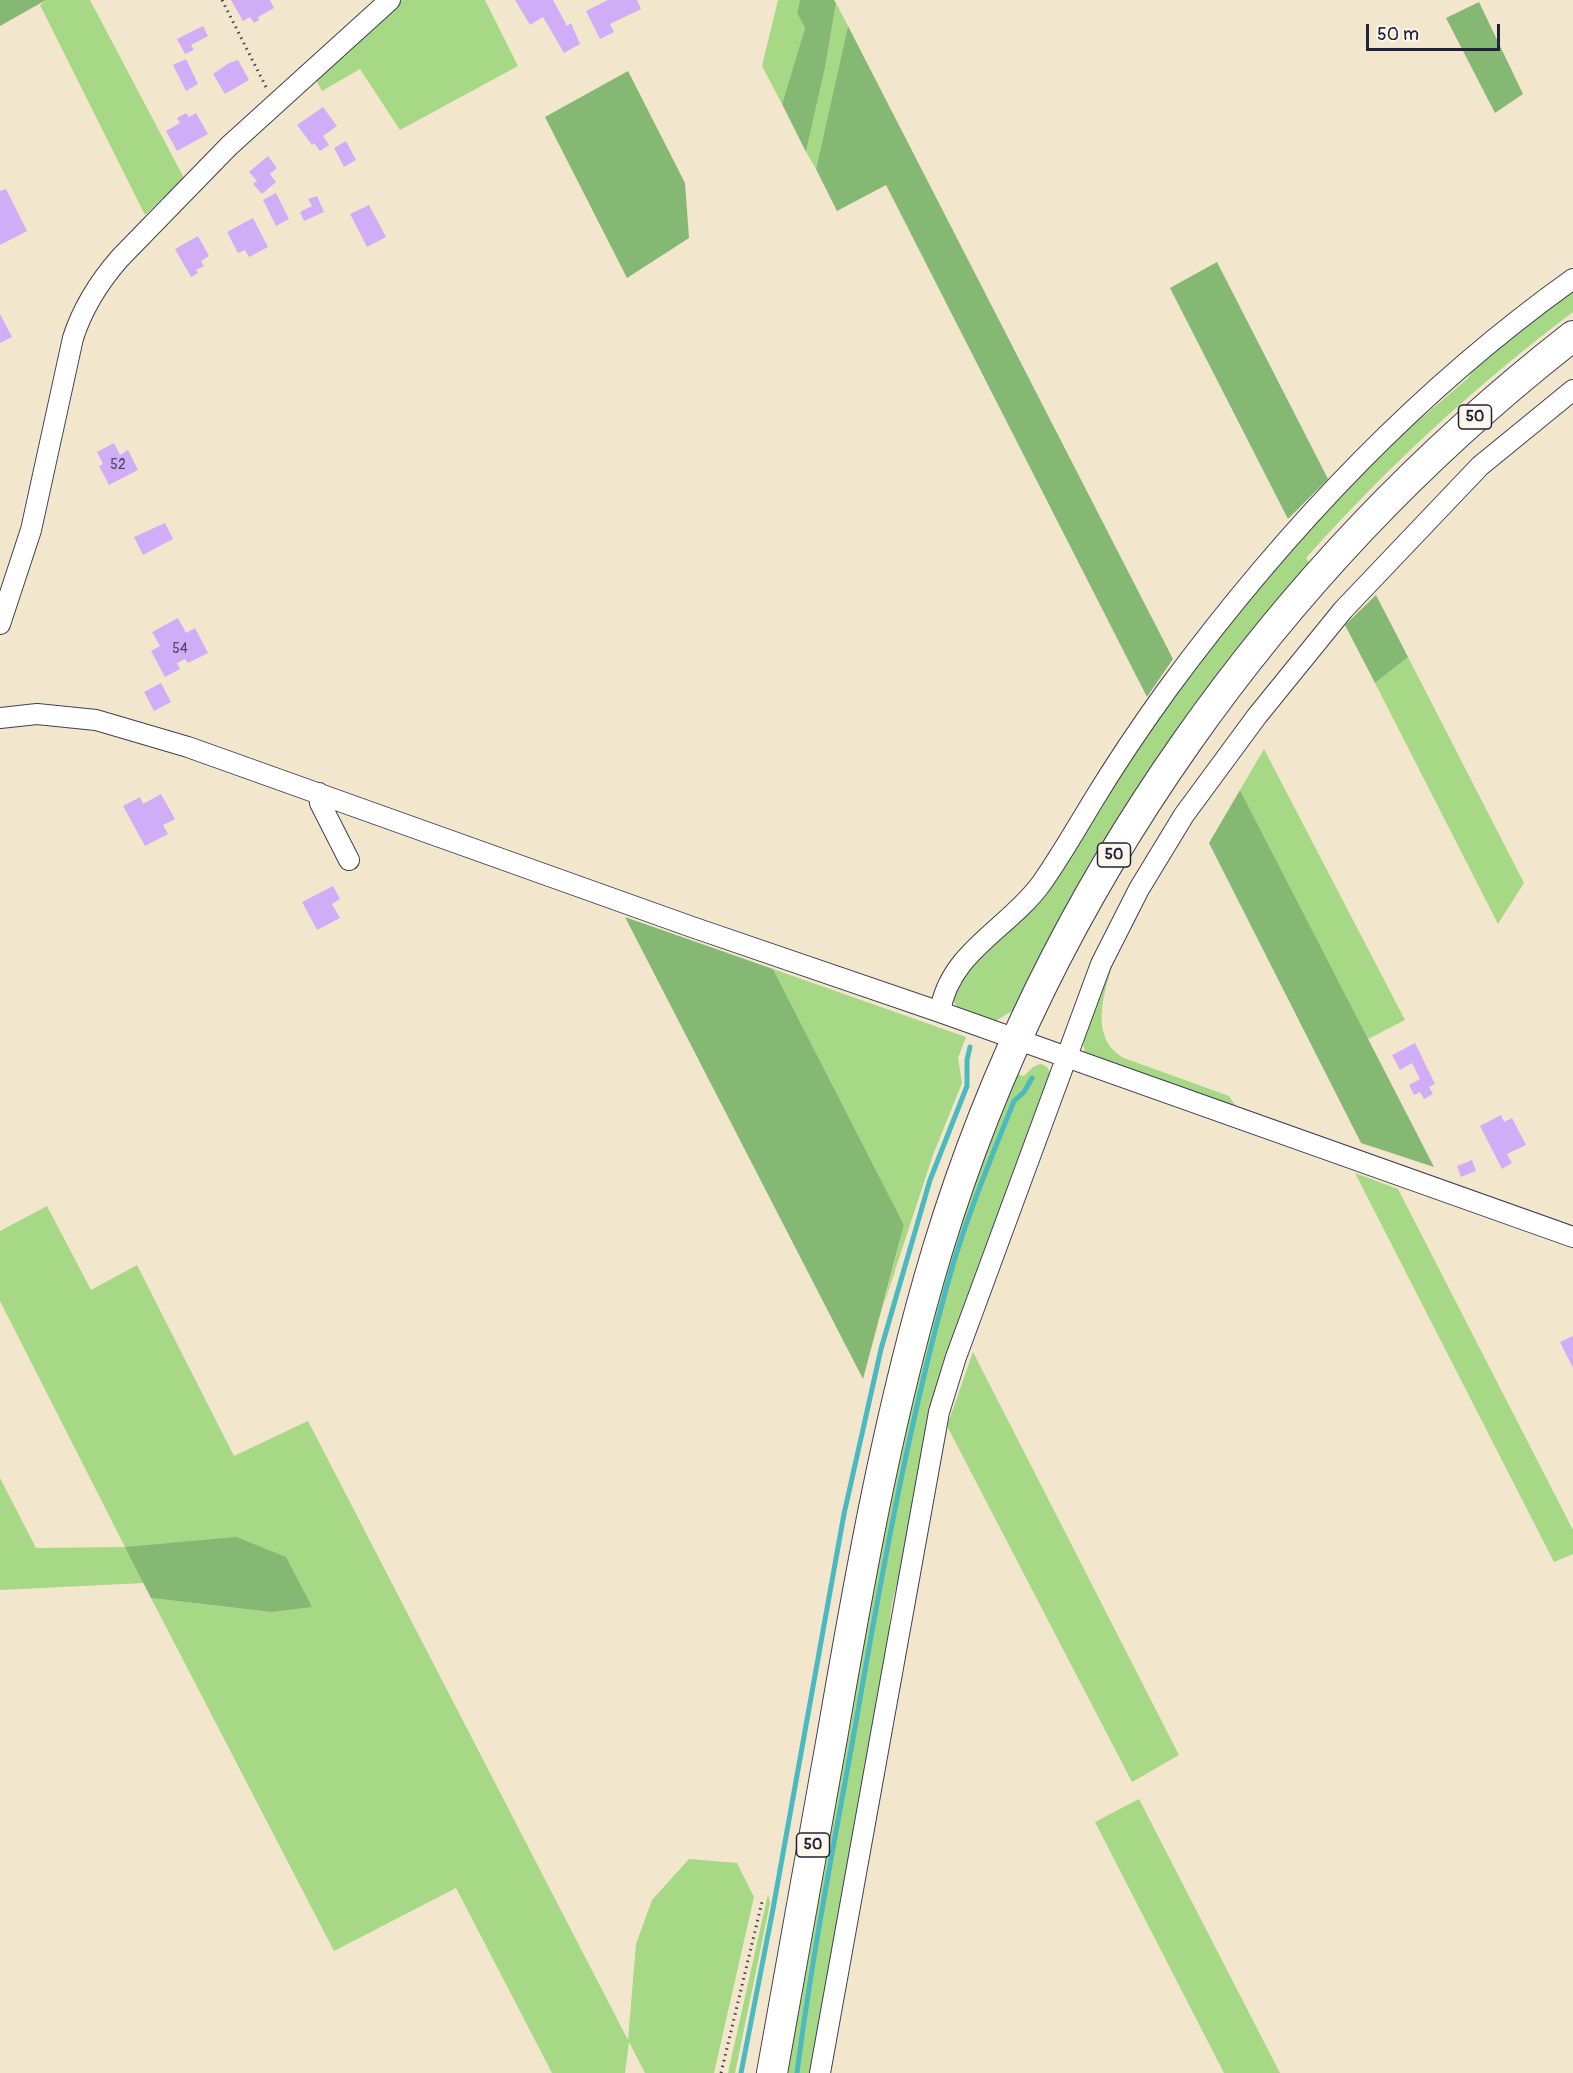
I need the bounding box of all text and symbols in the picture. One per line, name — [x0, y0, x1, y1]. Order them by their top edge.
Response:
scale bar — [1369, 12, 1502, 50]
text: 50 m — [1377, 23, 1419, 46]
road number: 50 — [1458, 405, 1492, 429]
house number: 52 — [110, 457, 126, 473]
house number: 54 — [172, 641, 188, 657]
road number: 50 — [1098, 843, 1130, 867]
road number: 50 — [796, 1833, 830, 1857]

